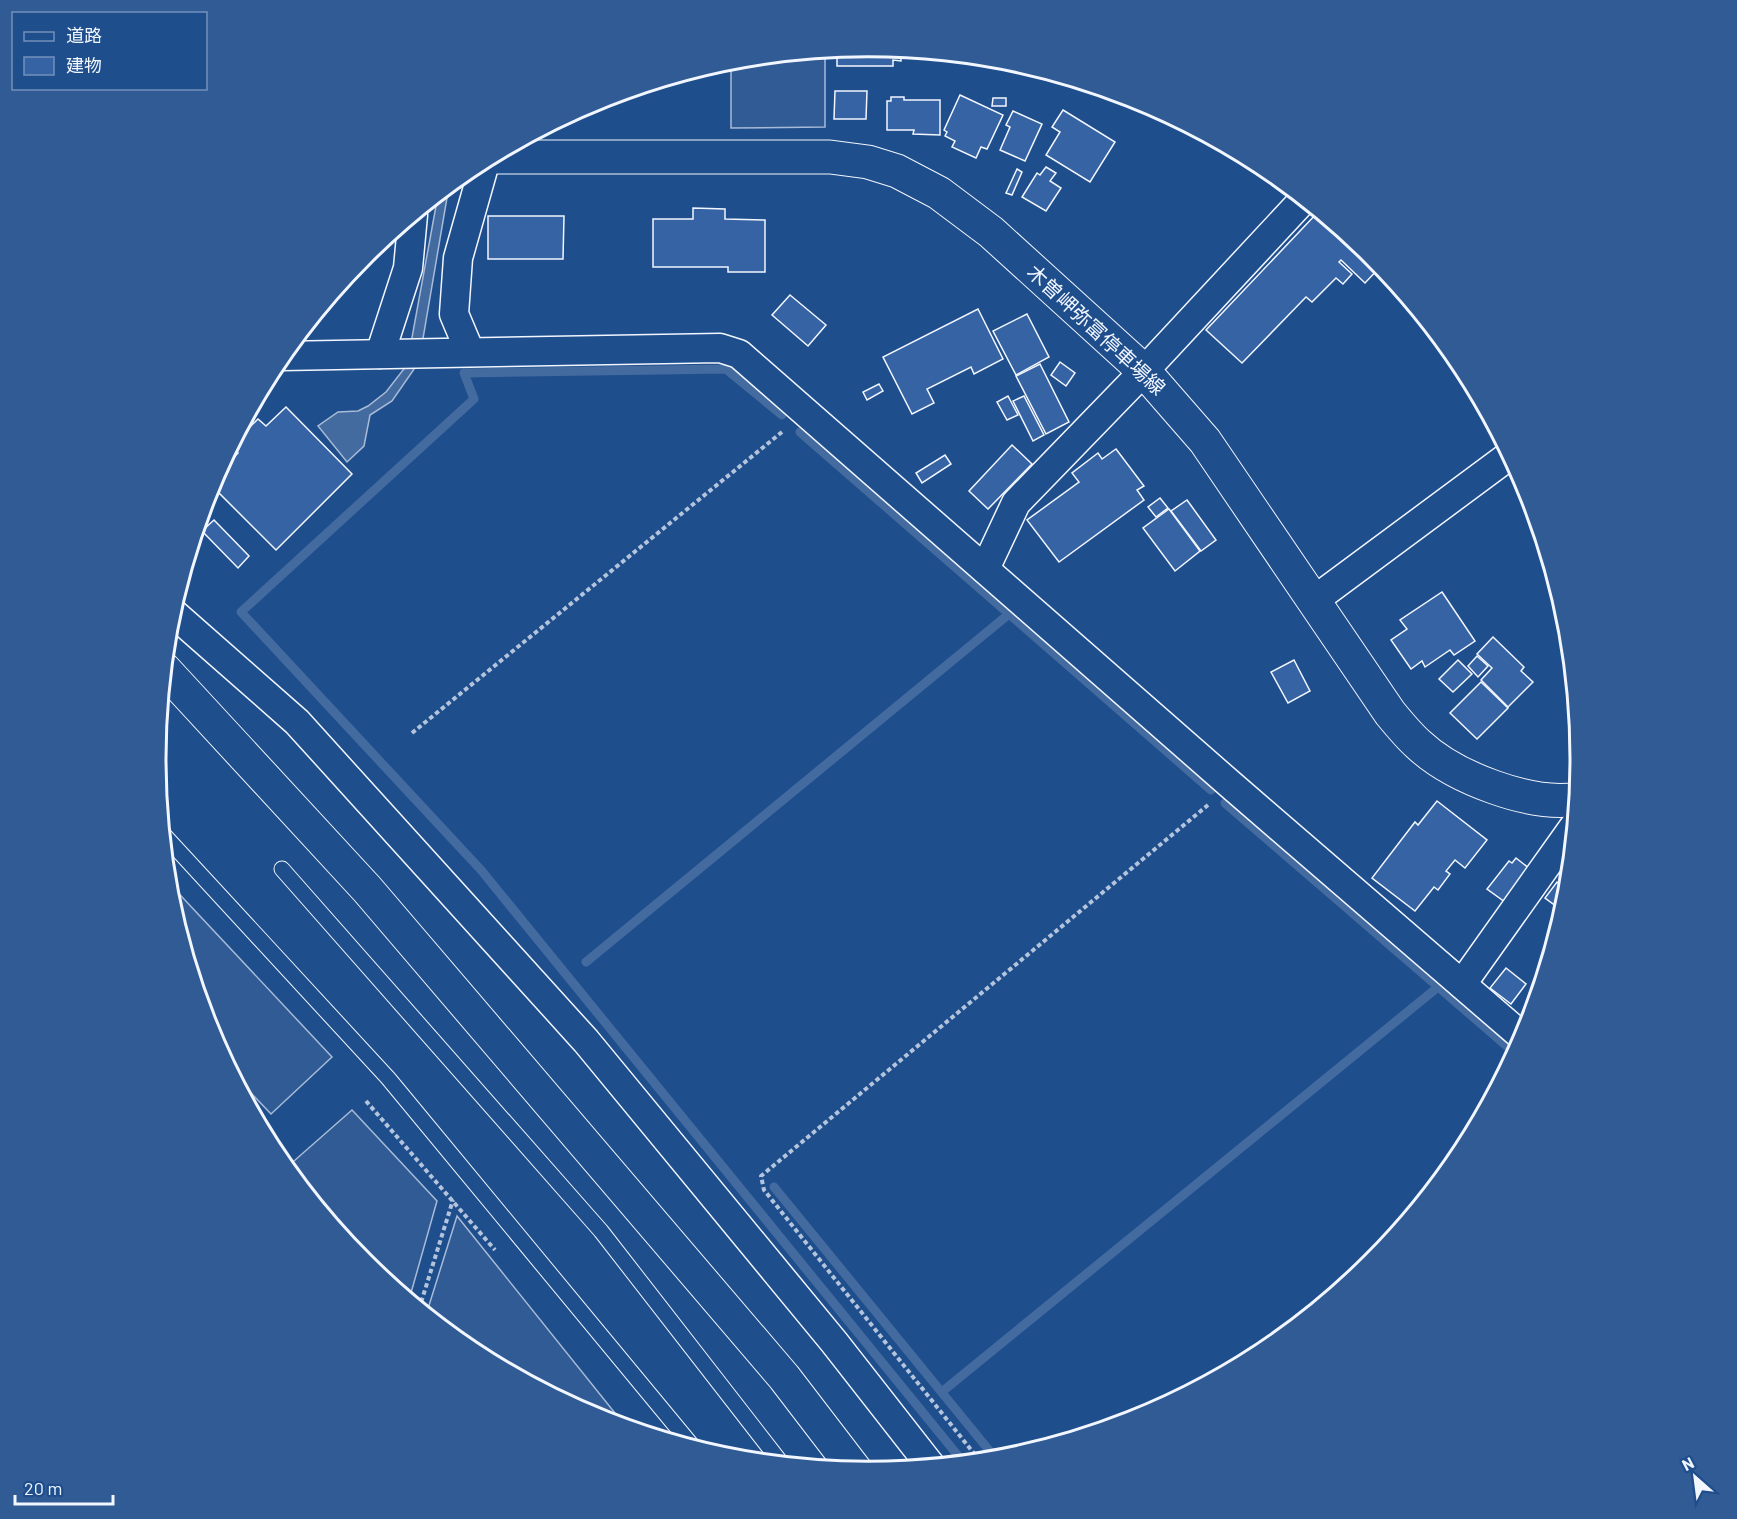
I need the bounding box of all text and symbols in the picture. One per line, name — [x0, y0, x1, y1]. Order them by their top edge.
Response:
legend — [12, 12, 207, 90]
text: 道路 — [66, 24, 102, 46]
text: 建物 — [66, 54, 102, 76]
street label: 木曽岬弥富停車場線 — [1023, 259, 1171, 399]
north arrow — [1665, 1447, 1725, 1507]
text: N — [1679, 1452, 1697, 1474]
scale bar — [15, 1468, 112, 1506]
text: 20 m — [24, 1477, 62, 1499]

